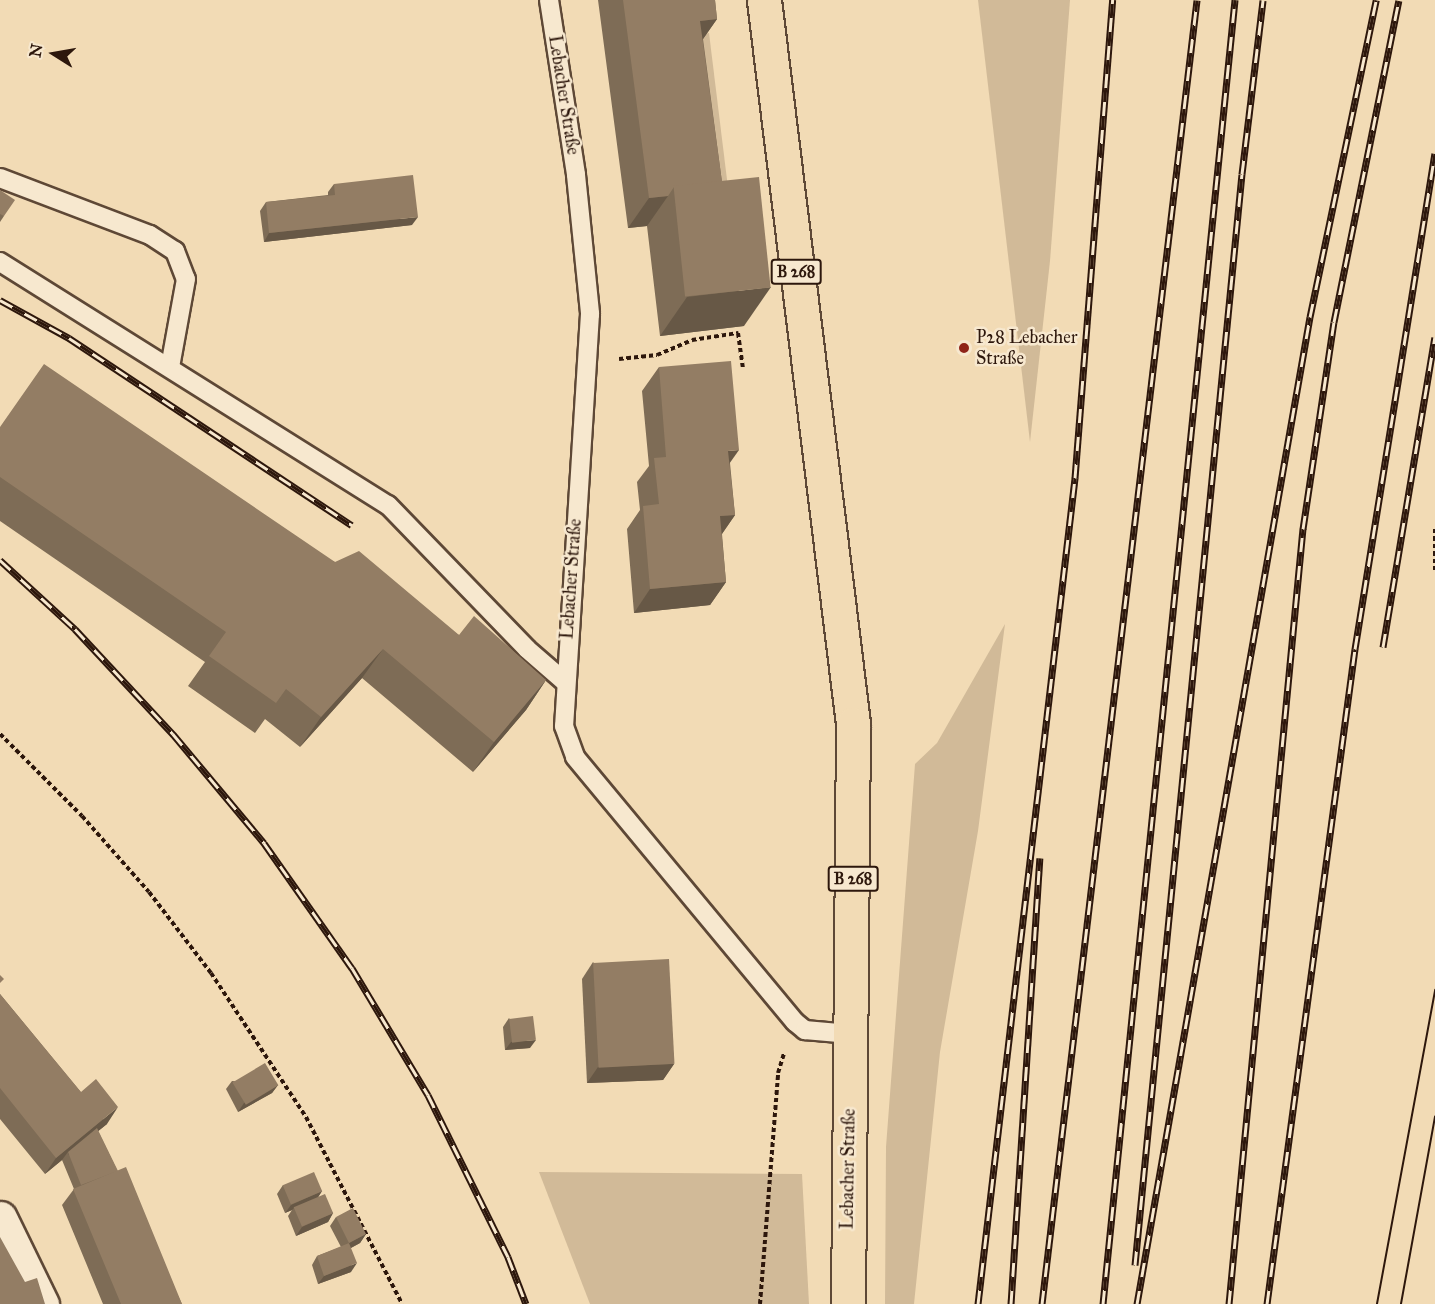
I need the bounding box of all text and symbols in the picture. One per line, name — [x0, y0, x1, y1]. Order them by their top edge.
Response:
north arrow — [24, 24, 84, 84]
street label: Lebacher Straße — [544, 34, 584, 156]
text: N — [25, 42, 46, 59]
road number: B 268 — [770, 259, 822, 285]
place label: P28 Lebacher Straße — [976, 327, 1078, 370]
marker: P28 Lebacher Straße — [957, 341, 971, 355]
street label: Lebacher Straße — [556, 518, 586, 640]
road number: B 268 — [828, 866, 878, 892]
street label: Lebacher Straße — [836, 1108, 860, 1230]

